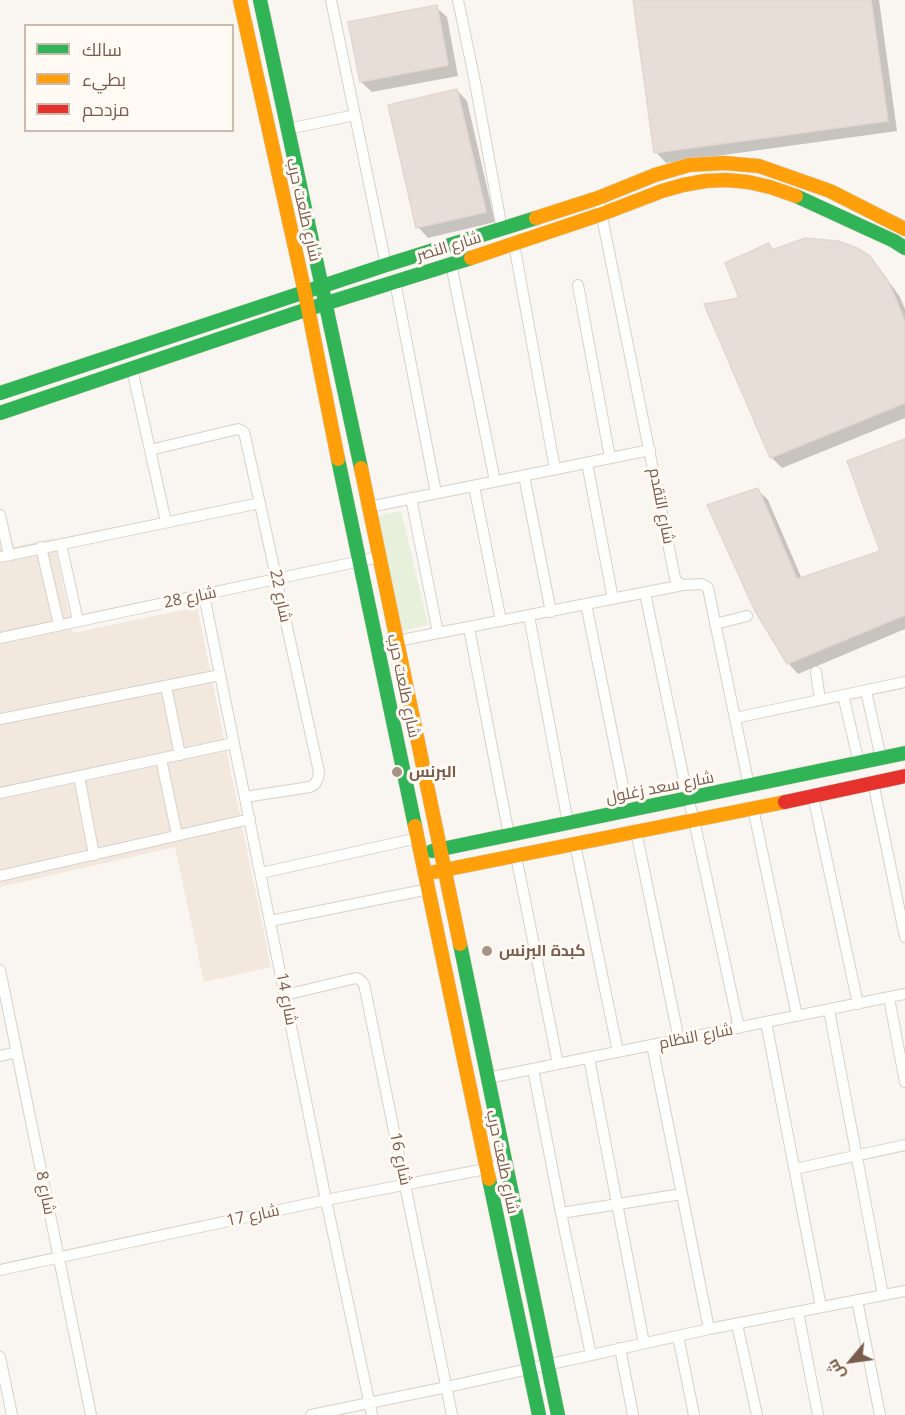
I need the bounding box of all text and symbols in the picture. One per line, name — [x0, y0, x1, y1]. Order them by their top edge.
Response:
legend — [24, 24, 234, 132]
text: سالك — [82, 37, 122, 61]
text: بطيء — [82, 67, 126, 91]
text: مزدحم — [82, 97, 130, 121]
street label: شارع طلعت حرب — [282, 156, 324, 264]
street label: شارع النصر — [414, 228, 484, 266]
street label: شارع التقدم — [644, 466, 678, 546]
street label: شارع 22 — [265, 568, 295, 624]
street label: شارع 28 — [162, 583, 218, 613]
street label: شارع طلعت حرب — [383, 632, 423, 740]
place label: البرنس — [409, 762, 457, 782]
marker: البرنس — [390, 765, 404, 779]
street label: شارع سعد زغلول — [604, 768, 716, 808]
place label: كبدة البرنس — [499, 941, 586, 961]
marker: كبدة البرنس — [480, 944, 494, 958]
street label: شارع 14 — [271, 971, 301, 1027]
street label: شارع النظام — [657, 1020, 735, 1054]
street label: شارع طلعت حرب — [482, 1108, 522, 1216]
street label: شارع 16 — [385, 1131, 415, 1187]
street label: شارع 8 — [31, 1169, 59, 1217]
street label: شارع 17 — [225, 1201, 281, 1231]
north arrow — [821, 1331, 881, 1391]
text: ش — [821, 1355, 850, 1384]

